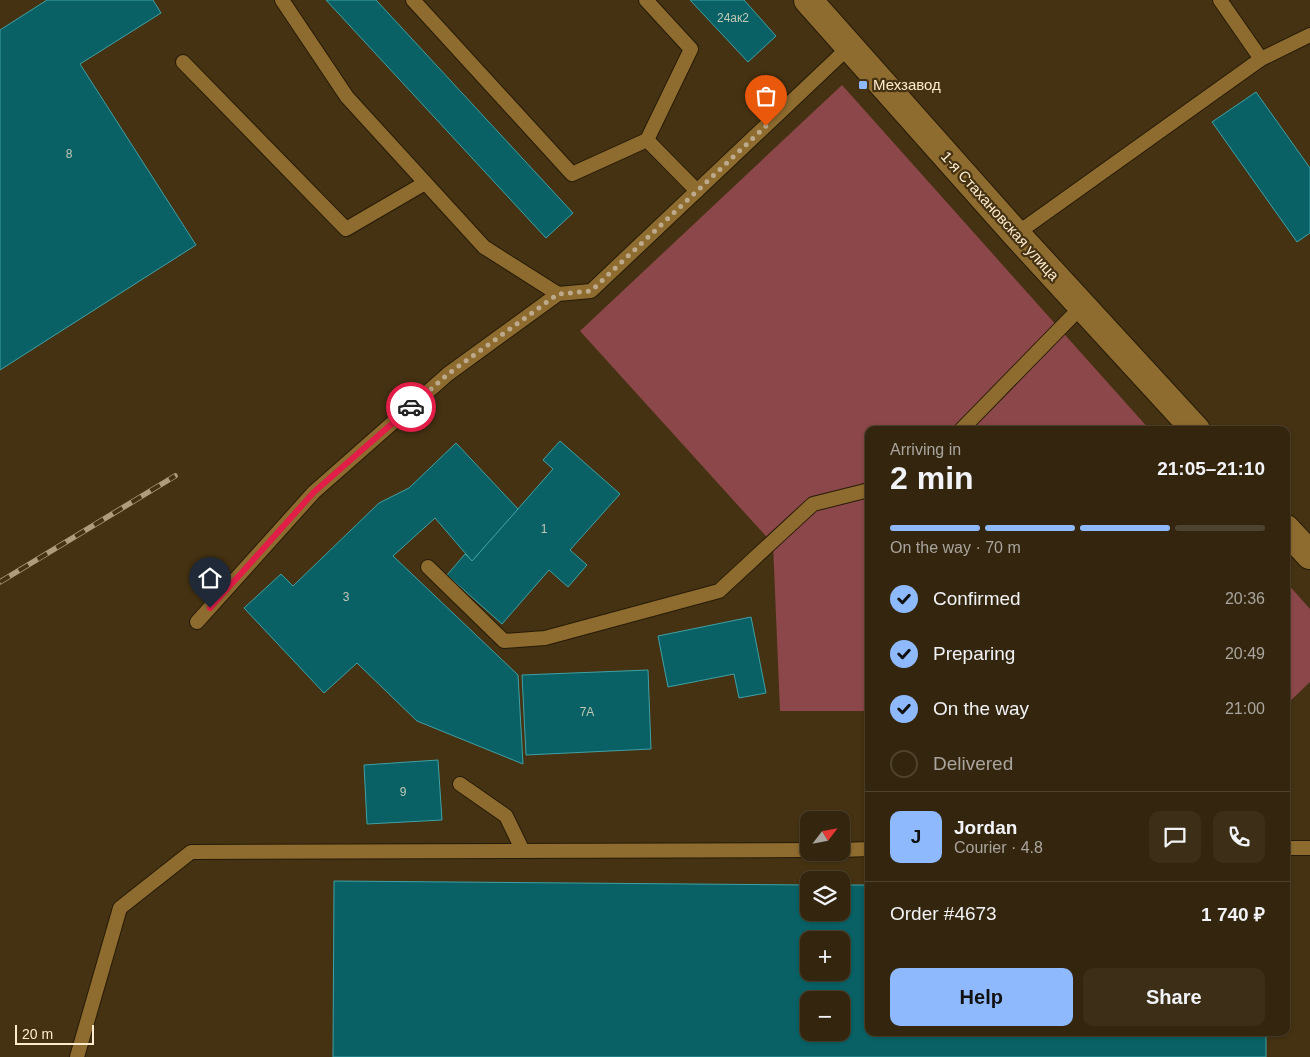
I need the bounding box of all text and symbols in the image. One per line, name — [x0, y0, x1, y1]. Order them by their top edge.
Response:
house number: 24ак2 — [717, 11, 749, 25]
pin — [745, 75, 787, 126]
place label: Мехзавод — [873, 76, 941, 93]
marker: Мехзавод — [857, 79, 869, 91]
icon: bag — [752, 82, 780, 110]
house number: 8 — [66, 147, 73, 161]
street label: 1-я Стахановская улица — [938, 148, 1063, 284]
courier — [386, 382, 436, 432]
icon: car — [397, 393, 425, 421]
text: Arriving in — [890, 441, 961, 458]
text: 21:05–21:10 — [1157, 458, 1265, 479]
text: 2 min — [890, 460, 974, 496]
house number: 1 — [541, 522, 548, 536]
text: On the way · 70 m — [890, 539, 1021, 556]
pin — [189, 557, 231, 608]
icon: home — [196, 564, 224, 592]
icon: check — [890, 585, 918, 613]
text: Confirmed — [933, 588, 1021, 609]
house number: 3 — [343, 590, 350, 604]
text: 20:36 — [1225, 590, 1265, 607]
icon: check — [890, 640, 918, 668]
text: Preparing — [933, 643, 1015, 664]
text: 20:49 — [1225, 645, 1265, 662]
icon: check — [890, 695, 918, 723]
text: On the way — [933, 698, 1029, 719]
text: 21:00 — [1225, 700, 1265, 717]
house number: 7А — [580, 705, 594, 719]
text: Delivered — [933, 753, 1013, 774]
house number: 9 — [400, 785, 407, 799]
north arrow — [800, 811, 850, 861]
map controls — [800, 811, 850, 1041]
button: chat — [1149, 811, 1201, 863]
button: phone — [1213, 811, 1265, 863]
text: Jordan — [954, 817, 1017, 838]
text: J — [911, 826, 921, 847]
text: Courier · 4.8 — [954, 839, 1043, 856]
button: layers — [800, 871, 850, 921]
text: Order #4673 — [890, 903, 997, 924]
text: 1 740 ₽ — [1201, 904, 1265, 925]
button: + — [800, 931, 850, 981]
button: Help — [890, 968, 1073, 1026]
button: Share — [1083, 968, 1265, 1026]
button: − — [800, 991, 850, 1041]
scale bar — [15, 1022, 94, 1045]
text: 20 m — [22, 1026, 53, 1042]

